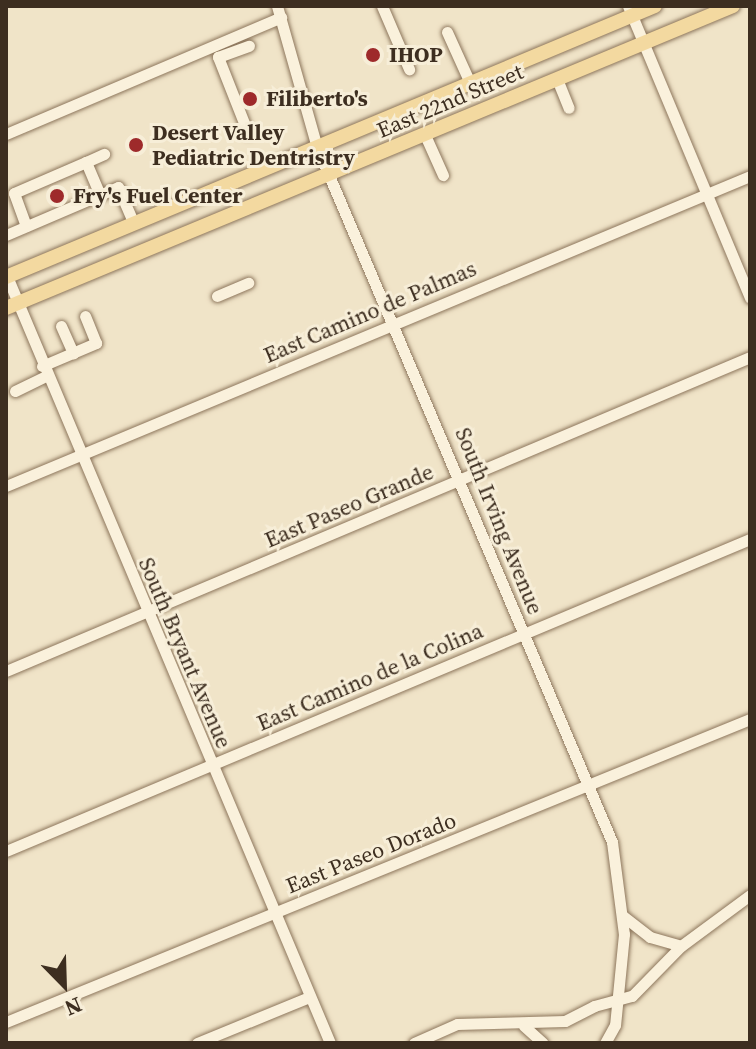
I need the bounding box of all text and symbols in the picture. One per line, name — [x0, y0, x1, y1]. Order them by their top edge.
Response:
place label: IHOP — [389, 42, 443, 68]
marker: IHOP — [364, 46, 382, 64]
street label: East 22nd Street — [373, 58, 527, 144]
place label: Filiberto's — [266, 86, 368, 112]
marker: Filiberto's — [241, 90, 259, 108]
place label: Desert Valley Pediatric Dentristry — [152, 119, 355, 170]
marker: Desert Valley Pediatric Dentristry — [127, 136, 145, 154]
place label: Fry's Fuel Center — [73, 183, 242, 209]
marker: Fry's Fuel Center — [48, 187, 66, 205]
street label: East Camino de Palmas — [260, 255, 480, 369]
street label: South Irving Avenue — [450, 424, 548, 618]
street label: East Paseo Grande — [261, 459, 437, 553]
street label: South Bryant Avenue — [133, 554, 237, 752]
street label: East Camino de la Colina — [253, 617, 487, 737]
street label: East Paseo Dorado — [282, 807, 460, 899]
north arrow — [24, 945, 104, 1025]
text: N — [60, 990, 87, 1024]

